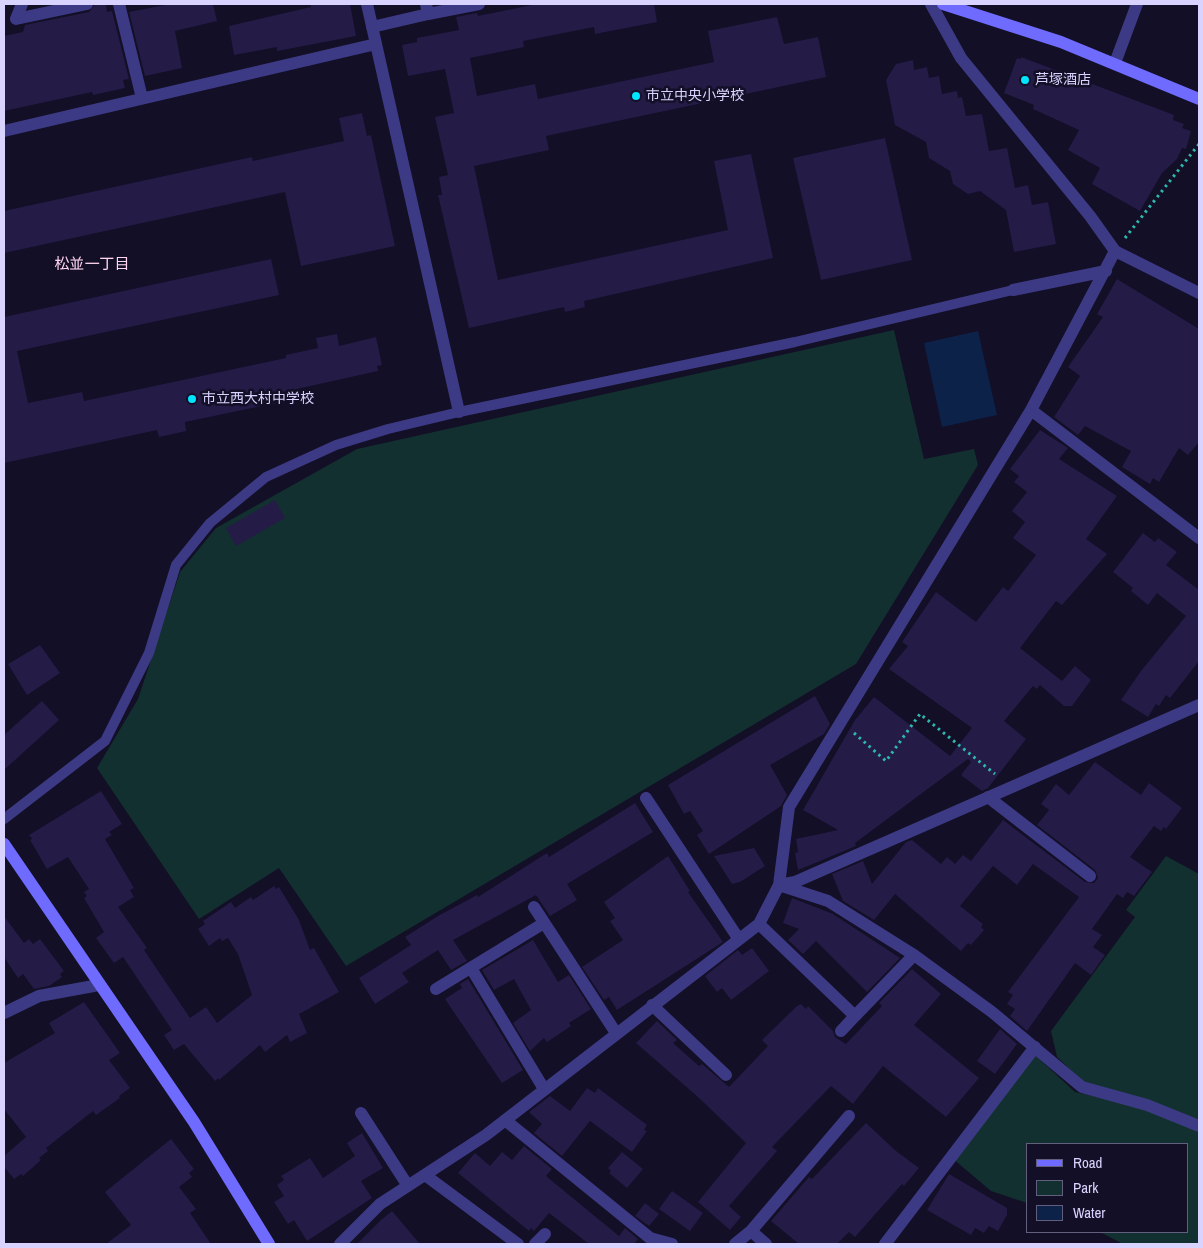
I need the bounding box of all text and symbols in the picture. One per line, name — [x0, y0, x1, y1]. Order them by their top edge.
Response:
place label: 芦塚酒店 — [1035, 72, 1091, 88]
marker: 芦塚酒店 — [1019, 74, 1031, 86]
place label: 市立中央小学校 — [646, 88, 744, 104]
marker: 市立中央小学校 — [630, 90, 642, 102]
district label: 松並一丁目 — [55, 256, 129, 274]
place label: 市立西大村中学校 — [202, 391, 314, 407]
marker: 市立西大村中学校 — [186, 393, 198, 405]
legend — [1026, 1143, 1188, 1233]
text: Road — [1073, 1152, 1102, 1173]
text: Park — [1073, 1177, 1098, 1198]
text: Water — [1073, 1202, 1105, 1223]

